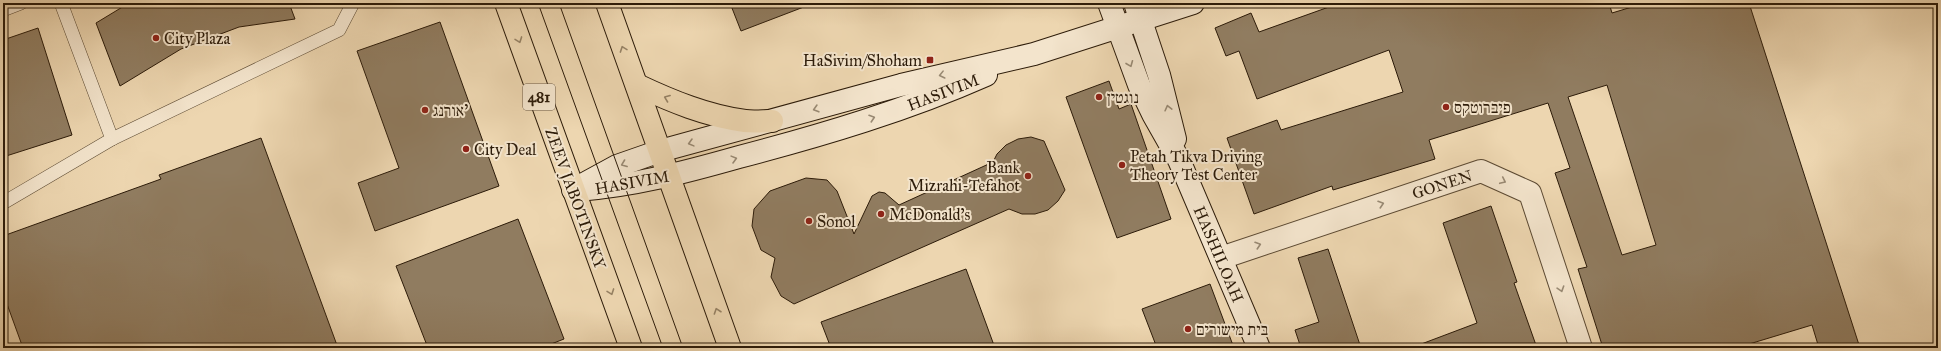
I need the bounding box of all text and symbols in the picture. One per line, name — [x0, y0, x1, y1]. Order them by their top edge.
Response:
place label: City Plaza — [164, 29, 230, 48]
marker: City Plaza — [151, 33, 161, 43]
one-way arrow — [514, 36, 522, 43]
one-way arrow — [620, 45, 628, 52]
place label: HaSivim/Shoham — [803, 51, 923, 70]
marker: HaSivim/Shoham — [925, 55, 935, 65]
one-way arrow — [1126, 60, 1134, 67]
street label: HASIVIM — [905, 70, 982, 115]
one-way arrow — [938, 70, 945, 79]
road number: 481 — [523, 84, 555, 110]
place label: נוגטין — [1107, 88, 1139, 107]
marker: נוגטין — [1094, 92, 1104, 102]
one-way arrow — [663, 95, 670, 103]
place label: פיברוטקס — [1454, 98, 1511, 117]
place label: אורנג' — [433, 101, 468, 120]
marker: פיברוטקס — [1441, 102, 1451, 112]
one-way arrow — [813, 104, 820, 113]
marker: אורנג' — [420, 105, 430, 115]
one-way arrow — [1164, 105, 1173, 112]
one-way arrow — [868, 114, 875, 122]
street label: ZEEV JABOTINSKY — [540, 125, 610, 273]
one-way arrow — [687, 138, 694, 147]
place label: City Deal — [474, 140, 537, 159]
marker: City Deal — [461, 144, 471, 154]
place label: Petah Tikva Driving Theory Test Center — [1130, 147, 1262, 184]
one-way arrow — [731, 155, 737, 163]
place label: Bank Mizrahi-Tefahot — [908, 158, 1021, 195]
one-way arrow — [620, 159, 627, 167]
marker: Petah Tikva Driving Theory Test Center — [1117, 160, 1127, 170]
street label: GONEN — [1410, 166, 1475, 203]
street label: HASIVIM — [593, 167, 671, 198]
marker: Bank Mizrahi-Tefahot — [1023, 171, 1033, 181]
one-way arrow — [1499, 176, 1507, 184]
one-way arrow — [1377, 200, 1384, 209]
street label: HASHILOAH — [1190, 203, 1247, 305]
place label: McDonald's — [889, 205, 970, 224]
marker: McDonald's — [876, 209, 886, 219]
place label: Sonol — [817, 212, 856, 231]
marker: Sonol — [804, 216, 814, 226]
one-way arrow — [1254, 242, 1261, 250]
one-way arrow — [1556, 285, 1565, 292]
one-way arrow — [606, 289, 615, 296]
one-way arrow — [713, 308, 722, 315]
place label: בית מישורים — [1196, 320, 1269, 339]
marker: בית מישורים — [1183, 324, 1193, 334]

